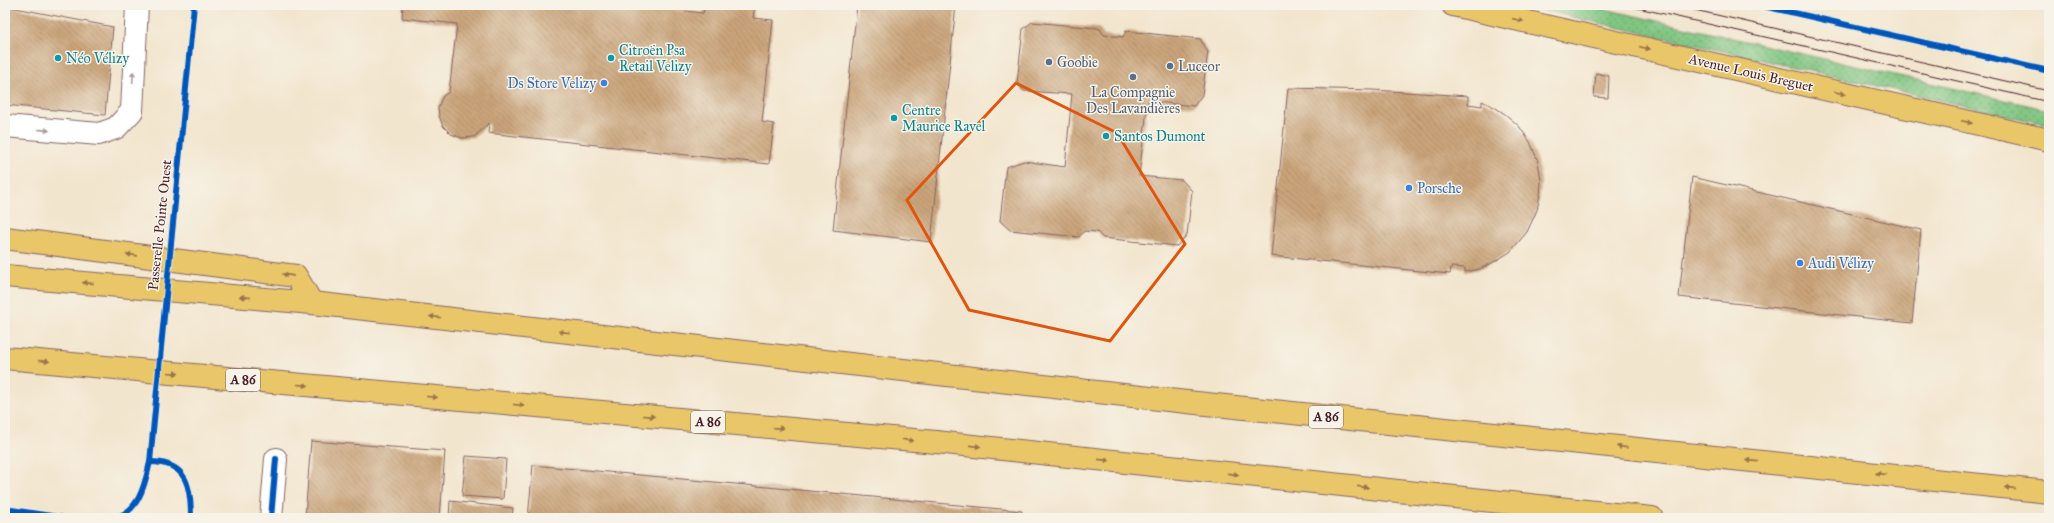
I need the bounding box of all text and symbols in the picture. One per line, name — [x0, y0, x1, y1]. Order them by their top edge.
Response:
one-way arrow — [1512, 17, 1524, 23]
place label: Citroën Psa Retail Velizy — [619, 42, 692, 75]
one-way arrow — [1639, 46, 1651, 52]
place label: Néo Vélizy — [66, 50, 129, 67]
street label: Avenue Louis Breguet — [1686, 50, 1815, 96]
marker: Néo Vélizy — [53, 53, 63, 63]
marker: Citroën Psa Retail Velizy — [606, 53, 616, 63]
place label: Goobie — [1057, 54, 1098, 71]
marker: Goobie — [1044, 57, 1054, 67]
place label: Luceor — [1178, 58, 1221, 75]
marker: Luceor — [1165, 61, 1175, 71]
one-way arrow — [130, 71, 137, 83]
marker: La Compagnie Des Lavandières — [1128, 72, 1138, 82]
place label: Ds Store Velizy — [508, 75, 596, 92]
marker: Ds Store Velizy — [599, 78, 609, 88]
place label: La Compagnie Des Lavandières — [1086, 84, 1180, 117]
one-way arrow — [1834, 90, 1846, 96]
place label: Centre Maurice Ravel — [902, 102, 986, 135]
marker: Centre Maurice Ravel — [889, 113, 899, 123]
one-way arrow — [1960, 119, 1973, 125]
one-way arrow — [38, 127, 50, 134]
place label: Santos Dumont — [1114, 128, 1206, 145]
marker: Santos Dumont — [1101, 131, 1111, 141]
street label: Passerelle Pointe Ouest — [145, 159, 175, 291]
place label: Porsche — [1417, 180, 1462, 197]
marker: Porsche — [1404, 183, 1414, 193]
one-way arrow — [126, 251, 138, 258]
place label: Audi Vélizy — [1807, 255, 1874, 272]
marker: Audi Vélizy — [1795, 258, 1805, 268]
one-way arrow — [282, 272, 294, 278]
one-way arrow — [82, 280, 94, 287]
one-way arrow — [239, 294, 251, 301]
one-way arrow — [429, 314, 441, 321]
one-way arrow — [558, 329, 570, 336]
one-way arrow — [38, 358, 50, 365]
road number: A 86 — [226, 369, 260, 391]
one-way arrow — [167, 370, 179, 377]
one-way arrow — [297, 382, 309, 388]
one-way arrow — [426, 393, 438, 400]
one-way arrow — [513, 401, 525, 408]
road number: A 86 — [1309, 406, 1343, 428]
road number: A 86 — [691, 411, 725, 433]
one-way arrow — [643, 413, 655, 420]
one-way arrow — [772, 425, 784, 431]
one-way arrow — [902, 436, 914, 443]
one-way arrow — [969, 443, 981, 450]
one-way arrow — [1616, 444, 1628, 450]
one-way arrow — [1098, 457, 1110, 463]
one-way arrow — [1746, 457, 1758, 464]
one-way arrow — [1227, 470, 1240, 477]
one-way arrow — [1875, 471, 1887, 478]
one-way arrow — [1357, 484, 1369, 491]
one-way arrow — [2004, 485, 2016, 491]

